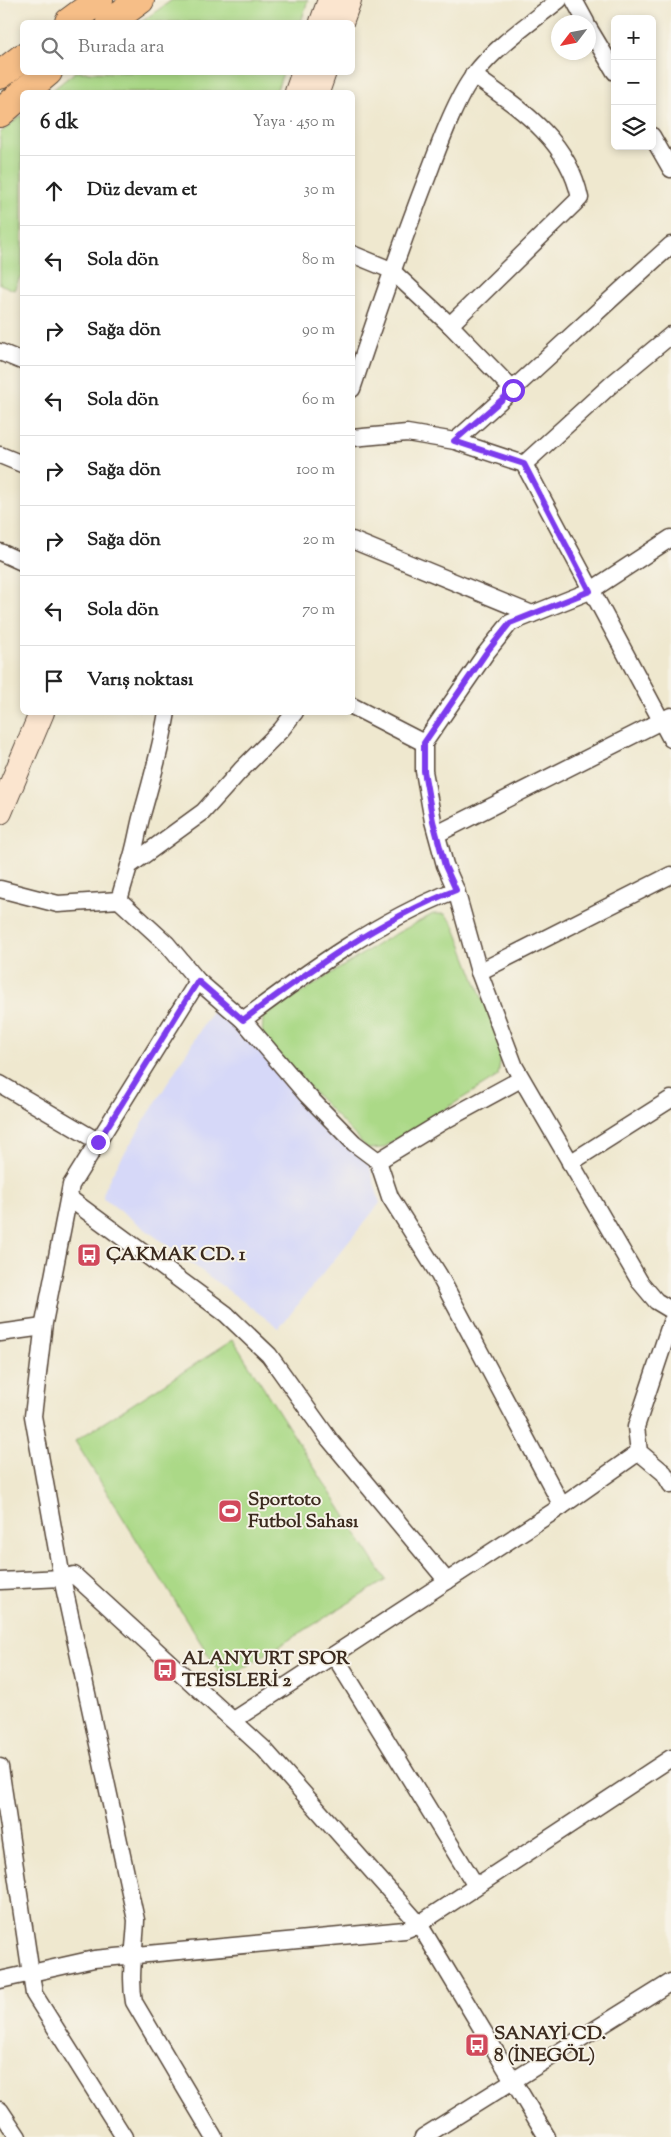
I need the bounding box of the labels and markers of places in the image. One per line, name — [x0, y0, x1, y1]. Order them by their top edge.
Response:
bus stop icon: ÇAKMAK CD. 1 — [76, 1242, 102, 1268]
place label: ÇAKMAK CD. 1 — [106, 1242, 246, 1269]
place label: Sportoto Futbol Sahası — [248, 1487, 359, 1536]
sports icon: Sportoto Futbol Sahası — [217, 1498, 243, 1524]
place label: ALANYURT SPOR TESİSLERİ 2 — [182, 1646, 350, 1695]
bus stop icon: ALANYURT SPOR TESİSLERİ 2 — [152, 1657, 178, 1683]
place label: SANAYİ CD. 8 (İNEGÖL) — [494, 2021, 606, 2070]
bus stop icon: SANAYİ CD. 8 (İNEGÖL) — [464, 2032, 490, 2058]

